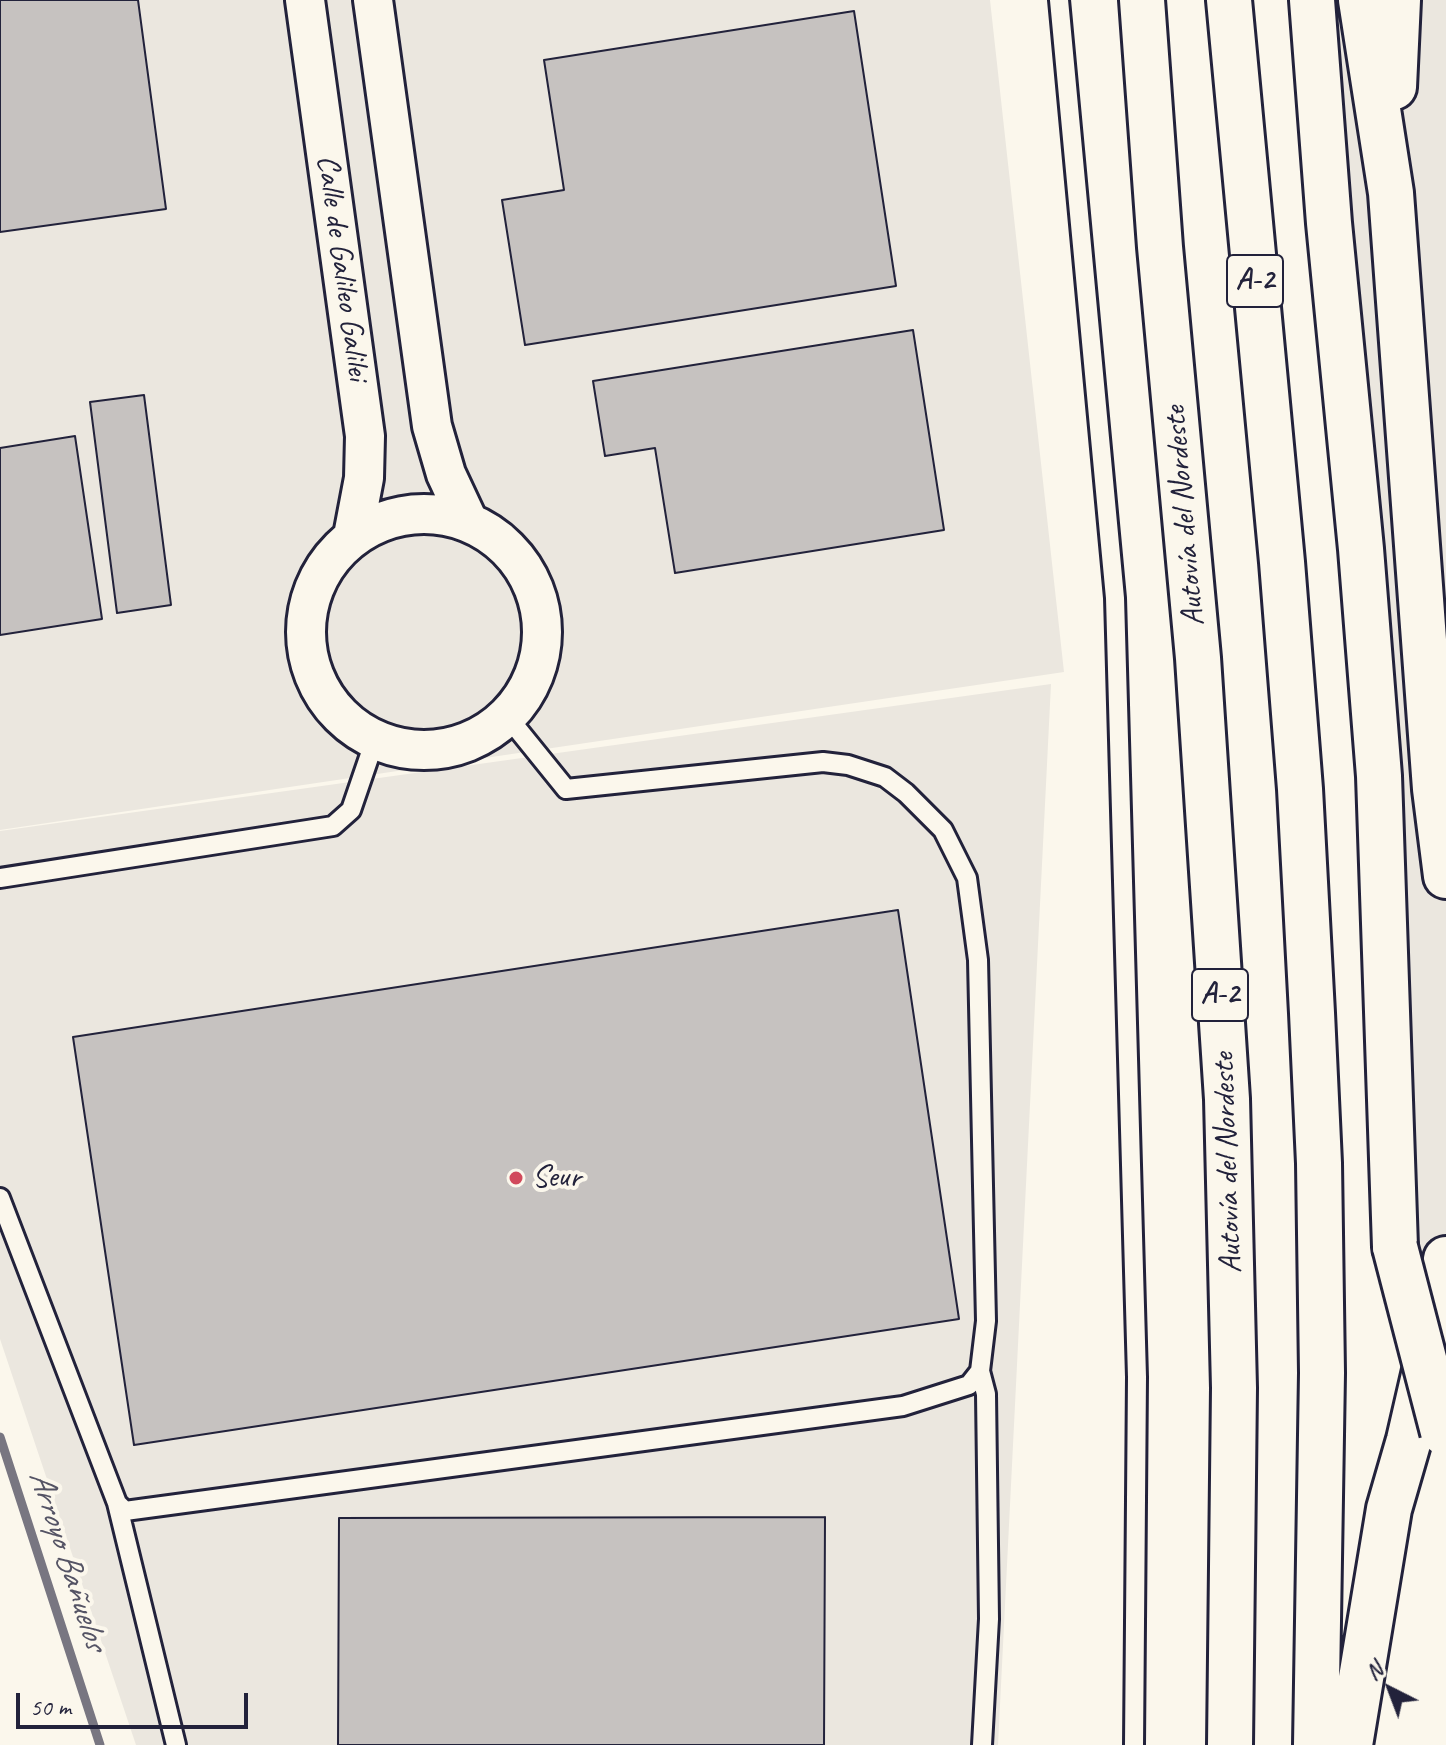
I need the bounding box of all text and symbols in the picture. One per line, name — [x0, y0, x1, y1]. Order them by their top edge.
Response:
street label: Calle de Galileo Galilei — [307, 153, 377, 383]
road number: A-2 — [1227, 255, 1283, 307]
street label: Autovía del Nordeste — [1156, 404, 1214, 628]
road number: A-2 — [1192, 969, 1248, 1021]
street label: Autovía del Nordeste — [1205, 1052, 1251, 1274]
place label: Seur — [532, 1159, 581, 1197]
marker: Seur — [507, 1169, 525, 1187]
water label: Arroyo Bañuelos — [19, 1465, 115, 1655]
north arrow — [1350, 1649, 1430, 1729]
text: N — [1360, 1656, 1388, 1686]
scale bar — [20, 1677, 252, 1727]
text: 50 m — [30, 1692, 71, 1722]

